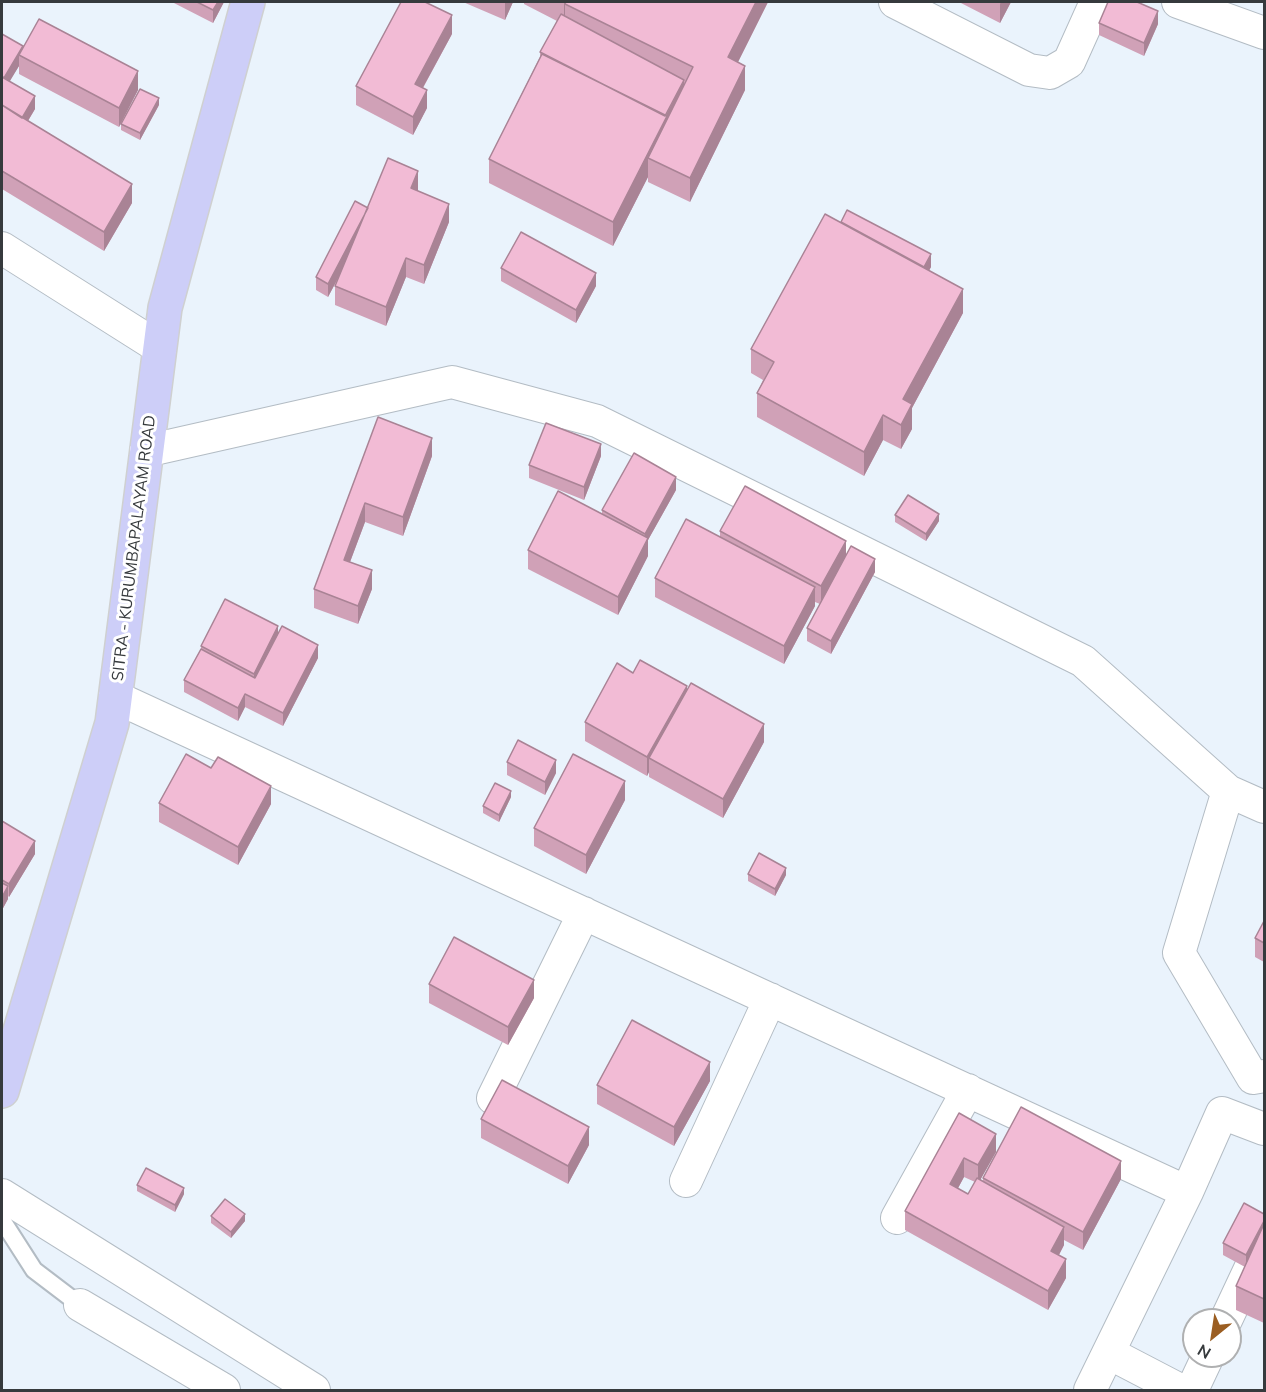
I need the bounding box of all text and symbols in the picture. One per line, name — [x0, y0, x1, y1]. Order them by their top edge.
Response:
street label: SITRA - KURUMBAPALAYAM ROAD — [108, 414, 160, 682]
north arrow — [1182, 1308, 1242, 1368]
text: N — [1194, 1340, 1214, 1364]

